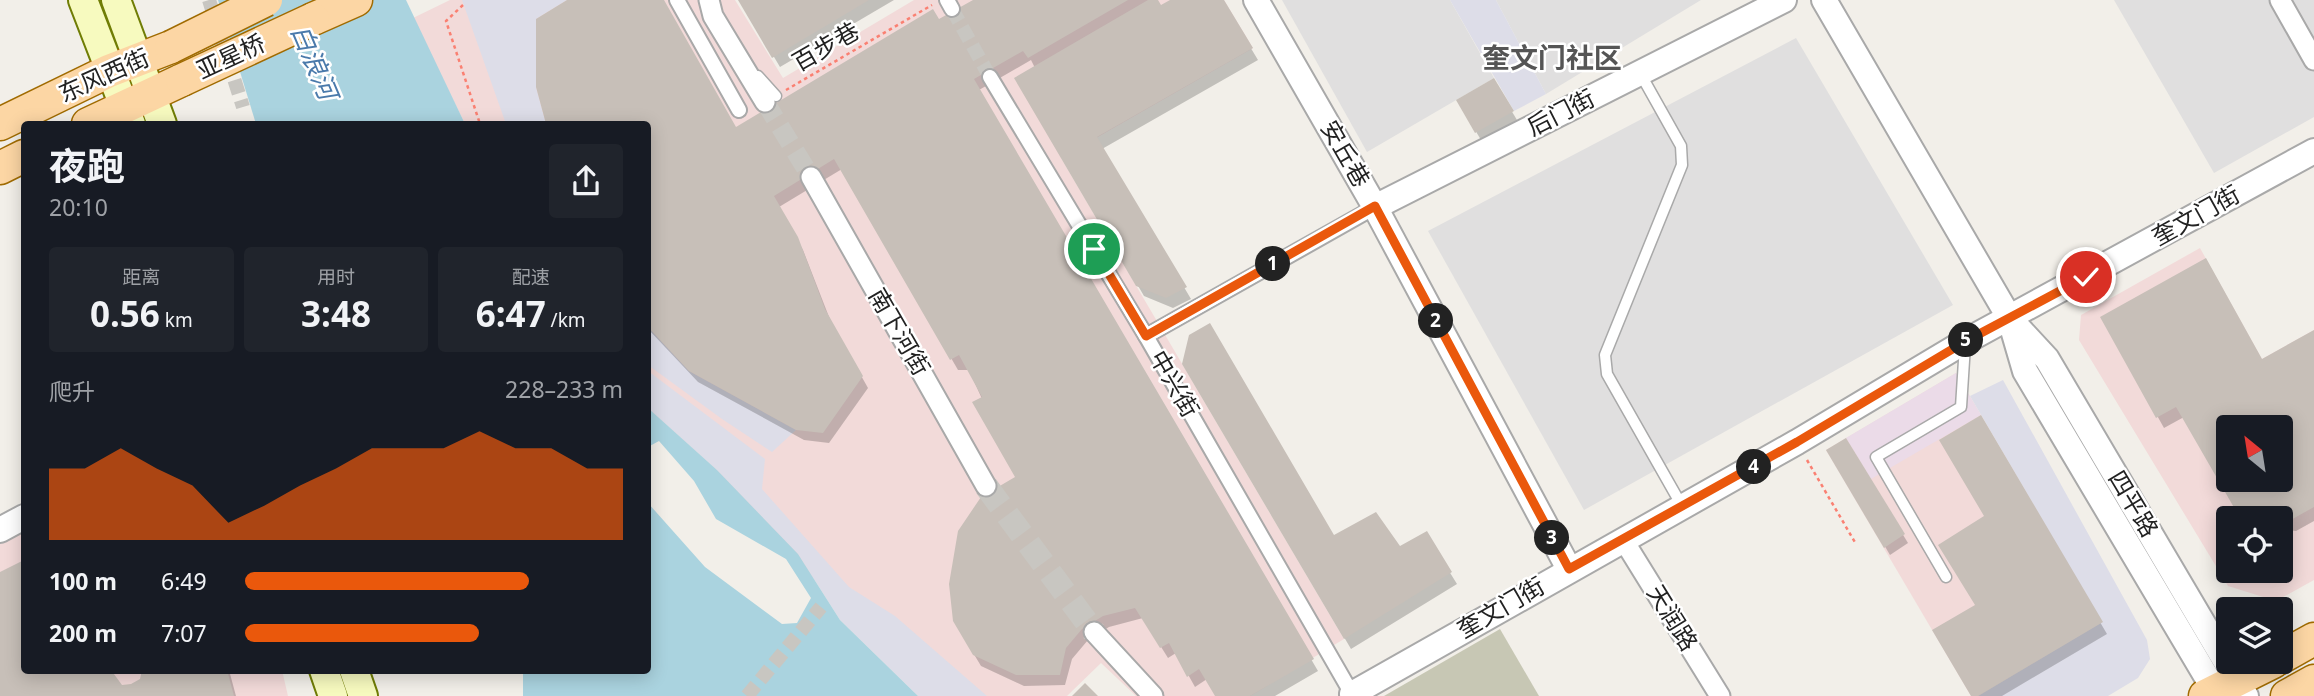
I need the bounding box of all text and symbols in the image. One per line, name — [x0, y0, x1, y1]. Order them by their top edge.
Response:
street label: 百步巷 — [786, 13, 865, 78]
water label: 白浪河 — [283, 19, 349, 109]
street label: 亚星桥 — [191, 25, 270, 86]
district label: 奎文门社区 — [1482, 38, 1622, 76]
street label: 东风西街 — [53, 40, 154, 109]
street label: 后门街 — [1521, 81, 1600, 143]
street label: 安丘巷 — [1314, 114, 1379, 193]
text: 夜跑 — [49, 139, 125, 191]
button: share — [549, 144, 623, 218]
street label: 奎文门街 — [2145, 177, 2245, 252]
text: 20:10 — [49, 191, 108, 223]
pin — [1064, 219, 1124, 279]
icon: arrive — [1075, 230, 1113, 268]
pin: 1 — [1256, 246, 1290, 282]
pin — [2056, 247, 2116, 307]
text: 1 — [1267, 250, 1278, 276]
icon: check — [2067, 258, 2105, 296]
text: 距离 — [122, 264, 160, 290]
text: 用时 — [317, 264, 355, 290]
text: 配速 — [512, 264, 550, 290]
street label: 南下河街 — [862, 281, 939, 381]
text: 0.56 — [90, 290, 160, 337]
text: 3:48 — [301, 290, 371, 337]
text: 6:47 — [476, 290, 546, 337]
pin: 2 — [1418, 304, 1454, 338]
text: km — [160, 307, 193, 333]
text: /km — [546, 307, 586, 333]
text: 2 — [1430, 307, 1441, 333]
pin: 5 — [1948, 322, 1983, 358]
text: 5 — [1960, 326, 1971, 352]
street label: 中兴街 — [1143, 344, 1208, 423]
text: 228–233 m — [505, 373, 623, 405]
text: 爬升 — [49, 375, 95, 407]
north arrow — [2216, 415, 2292, 492]
map controls — [2216, 415, 2293, 674]
pin: 4 — [1736, 449, 1772, 484]
text: 4 — [1748, 453, 1759, 479]
street label: 四平路 — [2102, 464, 2167, 543]
button: locate — [2216, 506, 2293, 583]
pin: 3 — [1534, 520, 1570, 556]
text: 3 — [1546, 524, 1557, 550]
text: 100 m — [49, 565, 117, 597]
text: 6:49 — [161, 565, 207, 597]
street label: 奎文门街 — [1450, 568, 1550, 645]
street label: 天润路 — [1640, 578, 1706, 656]
button: layers — [2216, 597, 2293, 674]
text: 200 m — [49, 617, 117, 649]
text: 7:07 — [161, 617, 207, 649]

